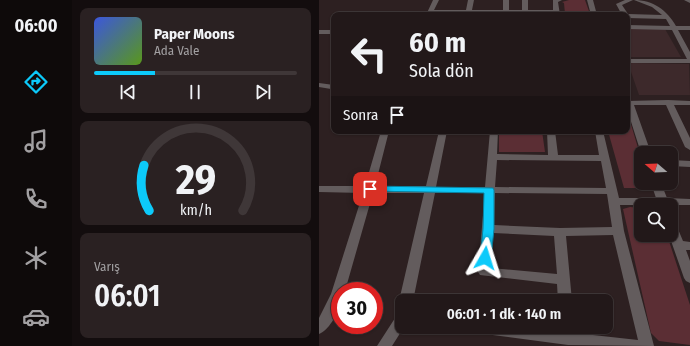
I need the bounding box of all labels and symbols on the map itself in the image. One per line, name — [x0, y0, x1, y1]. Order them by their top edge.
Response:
north arrow — [634, 146, 678, 190]
pin — [353, 172, 387, 206]
position arrow — [464, 237, 506, 279]
speed limit sign: 30 — [331, 282, 383, 334]

